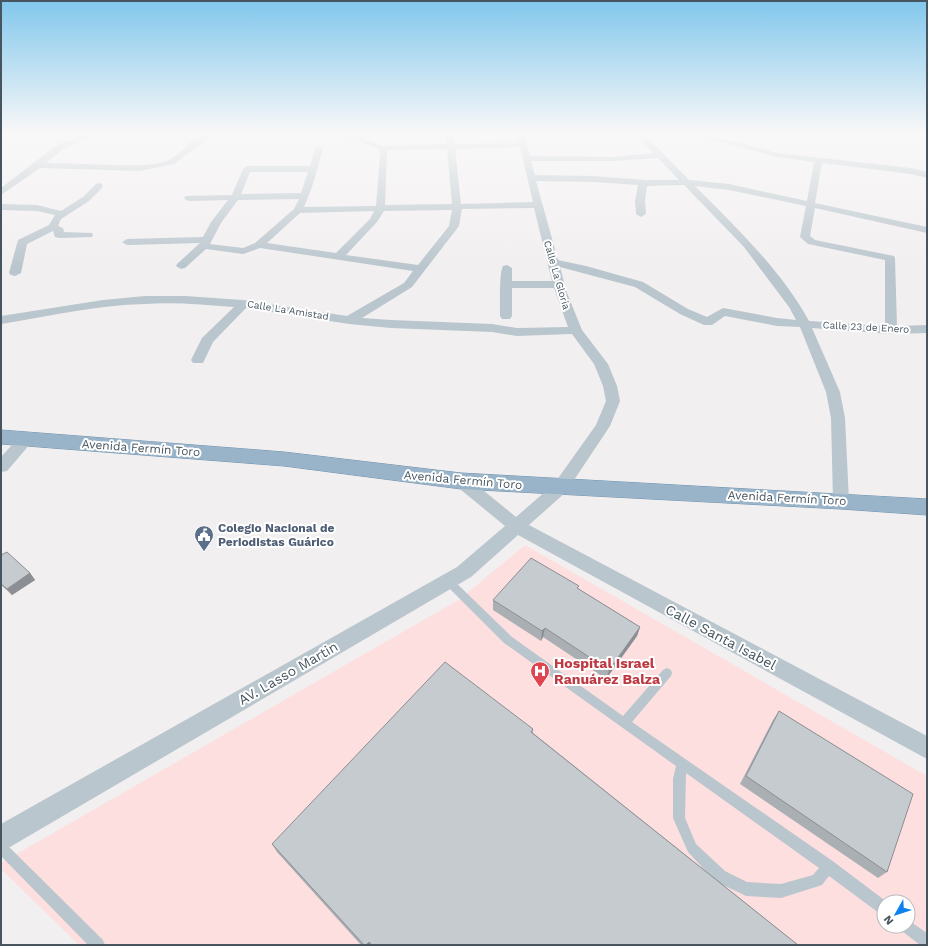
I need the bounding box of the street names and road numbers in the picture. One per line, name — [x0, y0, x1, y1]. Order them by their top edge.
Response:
street label: Calle La Gloria — [542, 239, 572, 311]
street label: Calle La Amistad — [246, 298, 330, 322]
street label: Calle 23 de Enero — [822, 319, 910, 335]
street label: Avenida Fermín Toro — [81, 437, 201, 459]
street label: Avenida Fermín Toro — [403, 468, 523, 492]
street label: Avenida Fermín Toro — [727, 488, 847, 508]
street label: Calle Santa Isabel — [663, 601, 780, 673]
street label: AV. Lasso Martin — [236, 638, 340, 708]

